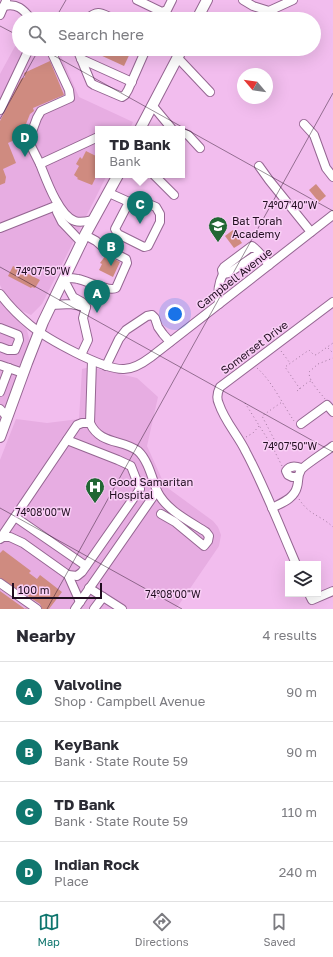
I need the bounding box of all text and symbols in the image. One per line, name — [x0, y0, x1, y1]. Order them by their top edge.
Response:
search box — [12, 12, 321, 56]
icon: search — [26, 23, 48, 45]
text: Search here — [58, 25, 144, 43]
north arrow — [237, 68, 273, 104]
pin: D — [12, 124, 38, 157]
popup — [95, 126, 185, 178]
text: TD Bank — [109, 135, 171, 153]
text: Bank — [109, 153, 141, 169]
pin: C — [127, 191, 153, 224]
text: 74°07'40"W — [263, 199, 318, 211]
place label: Bat Torah Academy — [232, 214, 282, 240]
school or university icon: Bat Torah Academy — [207, 215, 229, 243]
pin: B — [98, 233, 124, 266]
street label: Campbell Avenue — [194, 245, 274, 311]
text: 74°07'50"W — [16, 265, 70, 277]
pin: A — [84, 280, 110, 313]
your location — [165, 304, 185, 324]
street label: Somerset Drive — [218, 318, 290, 376]
text: 74°07'50"W — [263, 440, 317, 452]
place label: Good Samaritan Hospital — [109, 475, 193, 501]
hospital icon: Good Samaritan Hospital — [84, 476, 106, 504]
text: 74°08'00"W — [15, 506, 71, 518]
map controls — [285, 561, 321, 597]
button: layers — [285, 561, 321, 597]
scale bar — [12, 581, 102, 600]
text: 100 m — [18, 583, 49, 596]
text: 74°08'00"W — [145, 588, 201, 600]
text: Nearby — [16, 625, 76, 646]
text: 4 results — [263, 627, 317, 643]
text: Valvoline — [54, 675, 122, 693]
text: A — [24, 684, 34, 700]
text: 90 m — [286, 684, 317, 700]
text: Shop · Campbell Avenue — [54, 693, 205, 709]
text: KeyBank — [54, 735, 119, 753]
text: B — [24, 744, 34, 760]
text: 90 m — [286, 744, 317, 760]
text: Bank · State Route 59 — [54, 753, 188, 769]
text: TD Bank — [54, 795, 115, 813]
text: C — [24, 804, 34, 820]
text: 110 m — [282, 804, 317, 820]
text: Bank · State Route 59 — [54, 813, 188, 829]
text: Indian Rock — [54, 855, 140, 873]
text: D — [24, 864, 34, 880]
text: 240 m — [279, 864, 317, 880]
text: Place — [54, 873, 89, 889]
tab: Map — [37, 911, 60, 948]
tab: Directions — [135, 911, 189, 948]
tab: Saved — [263, 911, 296, 948]

